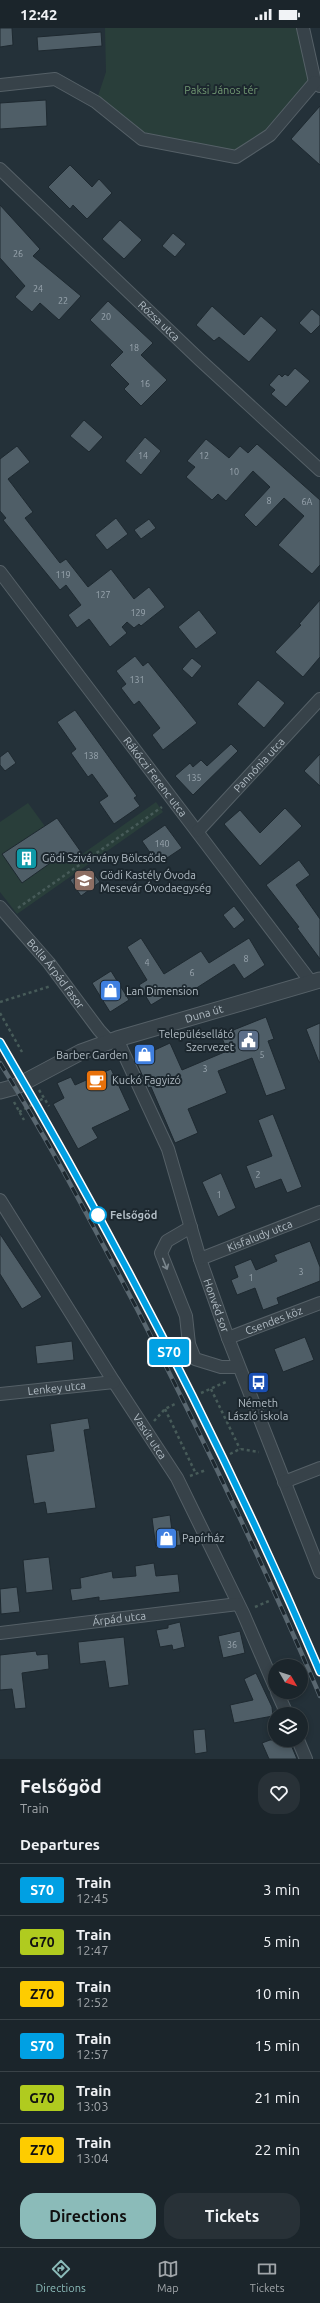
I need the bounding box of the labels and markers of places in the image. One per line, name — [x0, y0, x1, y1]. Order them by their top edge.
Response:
building icon: Gödi Szivárvány Bölcsőde — [14, 845, 40, 871]
place label: Gödi Szivárvány Bölcsőde — [42, 852, 166, 864]
school or university icon: Gödi Kastély Óvoda Mesevár Óvodaegység — [72, 868, 98, 894]
place label: Gödi Kastély Óvoda Mesevár Óvodaegység — [100, 868, 211, 894]
shop icon: Lan Dimension — [97, 978, 123, 1004]
place label: Lan Dimension — [126, 985, 199, 997]
public building icon: Településellátó Szervezet — [236, 1027, 262, 1053]
place label: Településellátó Szervezet — [159, 1028, 235, 1053]
shop icon: Barber Garden — [131, 1042, 157, 1068]
place label: Barber Garden — [56, 1049, 128, 1061]
cafe icon: Kuckó Fagyizó — [83, 1067, 109, 1093]
place label: Kuckó Fagyizó — [112, 1074, 181, 1086]
marker: Felsőgöd — [89, 1206, 107, 1224]
place label: Felsőgöd — [110, 1209, 157, 1221]
bus stop icon: Németh László iskola — [245, 1370, 271, 1396]
place label: Németh László iskola — [228, 1397, 288, 1422]
shop icon: Papírház — [154, 1525, 180, 1551]
place label: Papírház — [182, 1532, 224, 1544]

